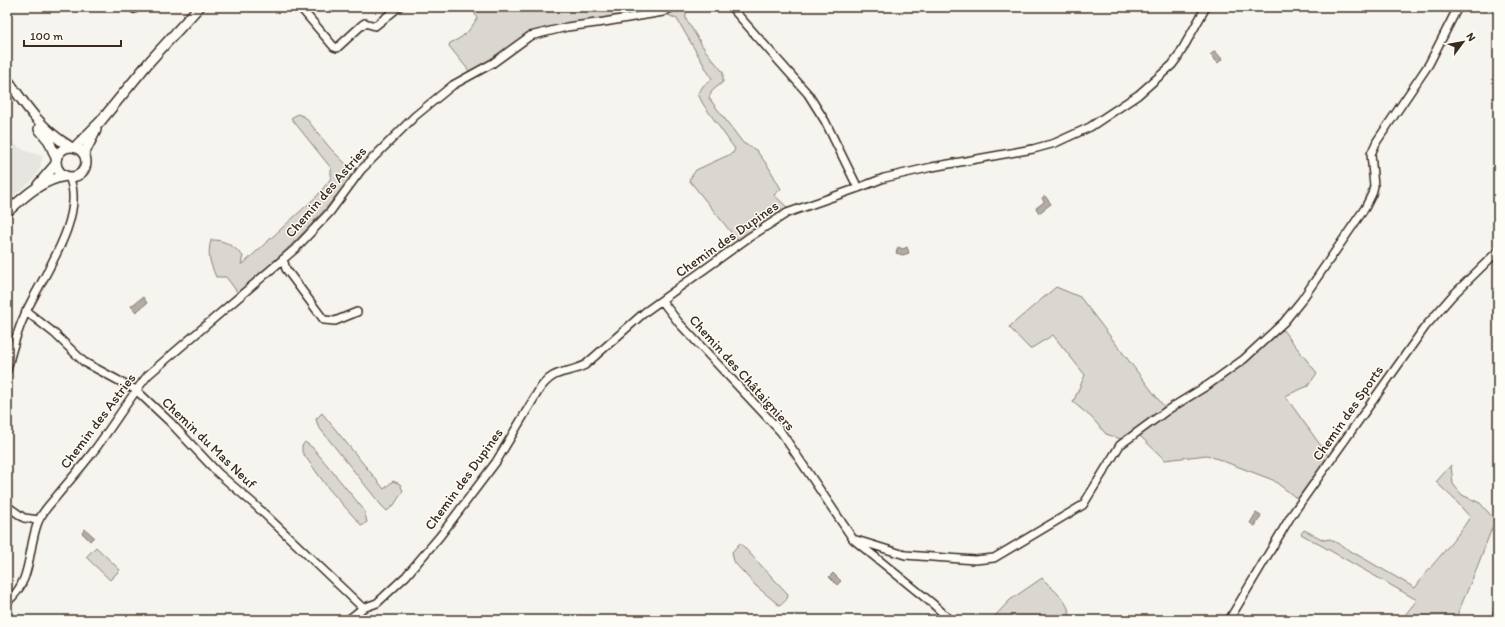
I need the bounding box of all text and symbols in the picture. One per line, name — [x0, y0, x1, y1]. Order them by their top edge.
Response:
scale bar — [24, 22, 121, 48]
north arrow — [1443, 22, 1483, 62]
text: 100 m — [30, 29, 63, 43]
text: N — [1464, 30, 1479, 44]
street label: Chemin des Astries — [282, 143, 370, 241]
street label: Chemin des Dupines — [672, 197, 782, 281]
street label: Chemin des Châtaigniers — [686, 312, 798, 434]
street label: Chemin des Sports — [1309, 362, 1387, 464]
street label: Chemin des Astries — [56, 370, 140, 472]
street label: Chemin du Mas Neuf — [158, 394, 260, 493]
street label: Chemin des Dupines — [421, 425, 507, 533]

